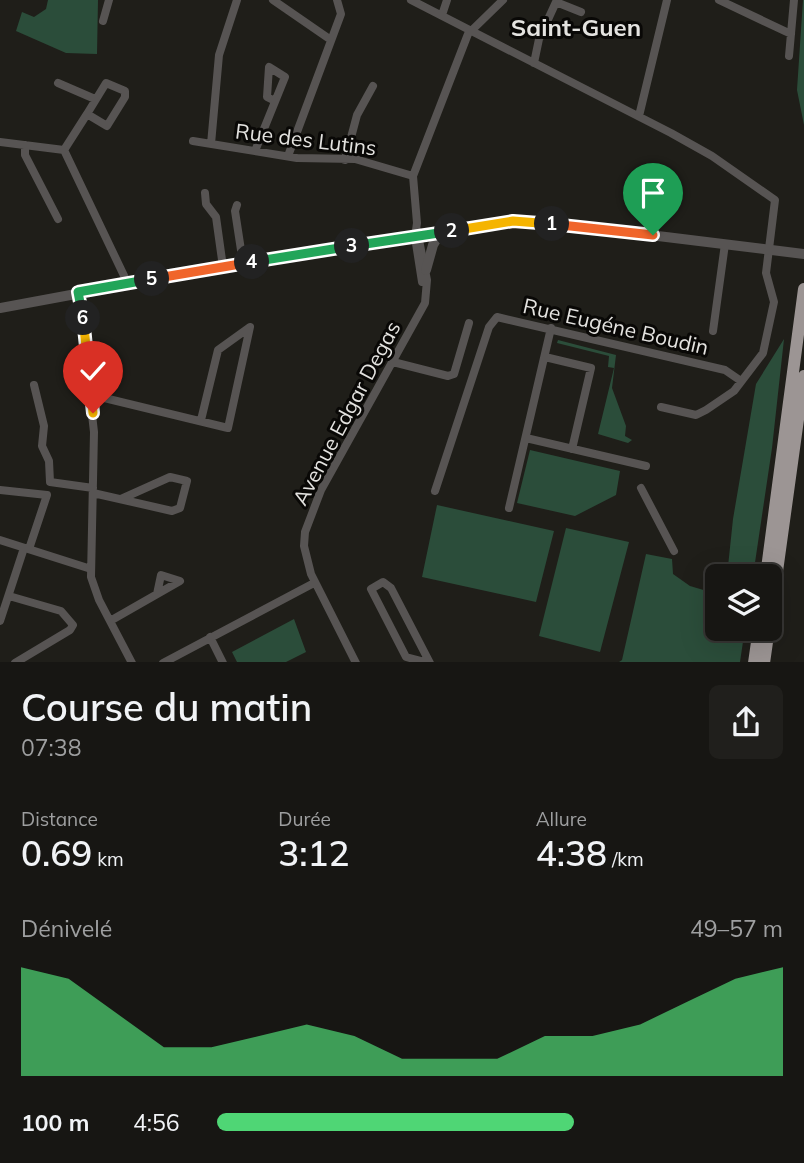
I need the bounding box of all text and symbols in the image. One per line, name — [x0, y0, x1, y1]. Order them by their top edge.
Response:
district label: Saint-Guen — [511, 12, 641, 42]
street label: Rue des Lutins — [234, 117, 378, 161]
pin — [623, 163, 683, 235]
icon: arrive — [634, 174, 672, 212]
pin: 1 — [534, 206, 570, 242]
text: 1 — [546, 211, 557, 235]
pin: 2 — [434, 214, 470, 248]
text: 2 — [446, 218, 457, 242]
pin: 3 — [334, 229, 370, 264]
text: 3 — [346, 233, 357, 257]
pin: 4 — [234, 244, 270, 280]
text: 4 — [246, 249, 257, 273]
pin: 5 — [134, 262, 170, 296]
text: 5 — [146, 266, 157, 290]
street label: Rue Eugéne Boudin — [521, 292, 711, 360]
pin: 6 — [66, 300, 100, 336]
text: 6 — [77, 305, 88, 329]
street label: Avenue Edgar Degas — [286, 317, 406, 509]
pin — [63, 341, 123, 413]
icon: check — [74, 352, 112, 390]
map controls — [705, 564, 782, 641]
button: layers — [705, 564, 782, 641]
text: Course du matin — [21, 683, 312, 731]
button: share — [709, 685, 783, 759]
text: 07:38 — [21, 733, 81, 762]
text: Distance — [21, 807, 98, 831]
text: Durée — [278, 807, 331, 831]
text: Allure — [536, 807, 587, 831]
text: 0.69 — [21, 831, 92, 875]
text: 3:12 — [278, 831, 350, 875]
text: 4:38 — [536, 831, 607, 875]
text: km — [92, 847, 124, 871]
text: /km — [607, 847, 644, 871]
text: Dénivelé — [21, 914, 112, 943]
text: 49–57 m — [690, 914, 783, 943]
text: 100 m — [21, 1108, 89, 1137]
text: 4:56 — [133, 1108, 180, 1137]

